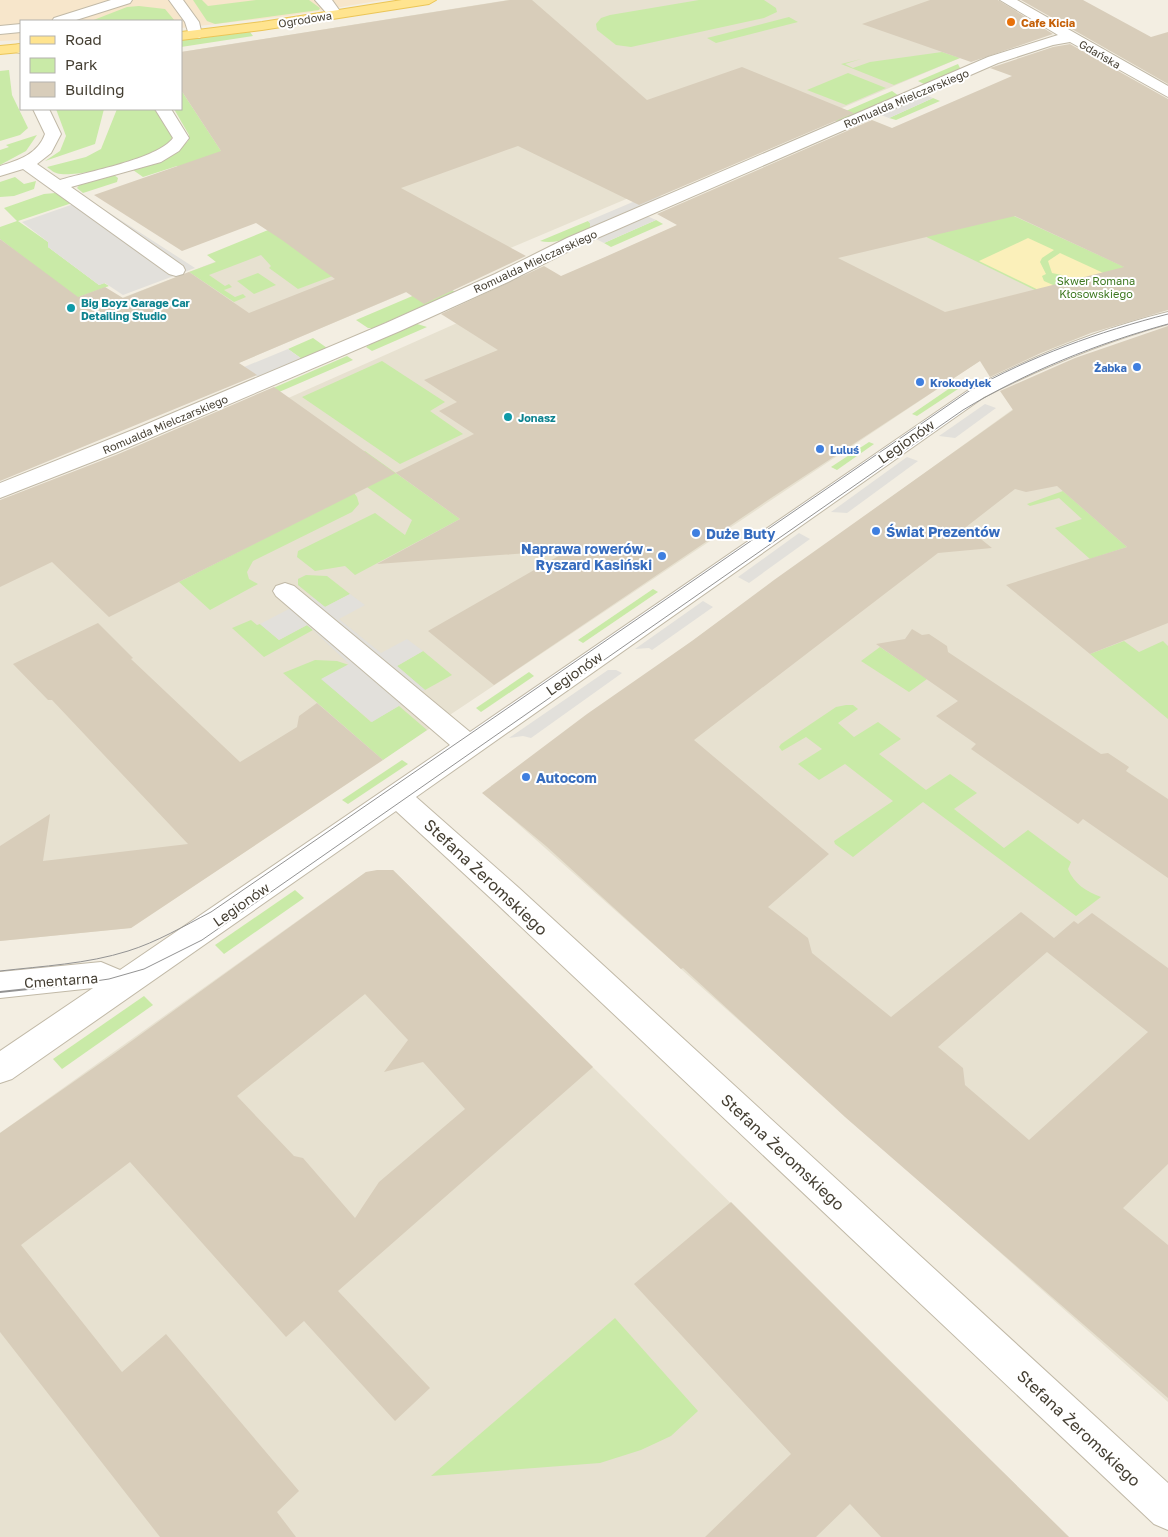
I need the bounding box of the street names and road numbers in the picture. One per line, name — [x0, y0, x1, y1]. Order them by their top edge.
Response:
street label: Ogrodowa — [277, 8, 333, 30]
street label: Gdańska — [1077, 37, 1123, 71]
street label: Romualda Mielczarskiego — [841, 66, 971, 130]
street label: Romualda Mielczarskiego — [471, 226, 599, 295]
street label: Romualda Mielczarskiego — [100, 392, 230, 456]
street label: Legionów — [875, 415, 937, 467]
street label: Legionów — [543, 647, 605, 699]
street label: Stefana Żeromskiego — [420, 815, 552, 939]
street label: Legionów — [210, 878, 272, 930]
street label: Cmentarna — [23, 969, 99, 991]
street label: Stefana Żeromskiego — [717, 1090, 849, 1214]
street label: Stefana Żeromskiego — [1013, 1366, 1145, 1490]

